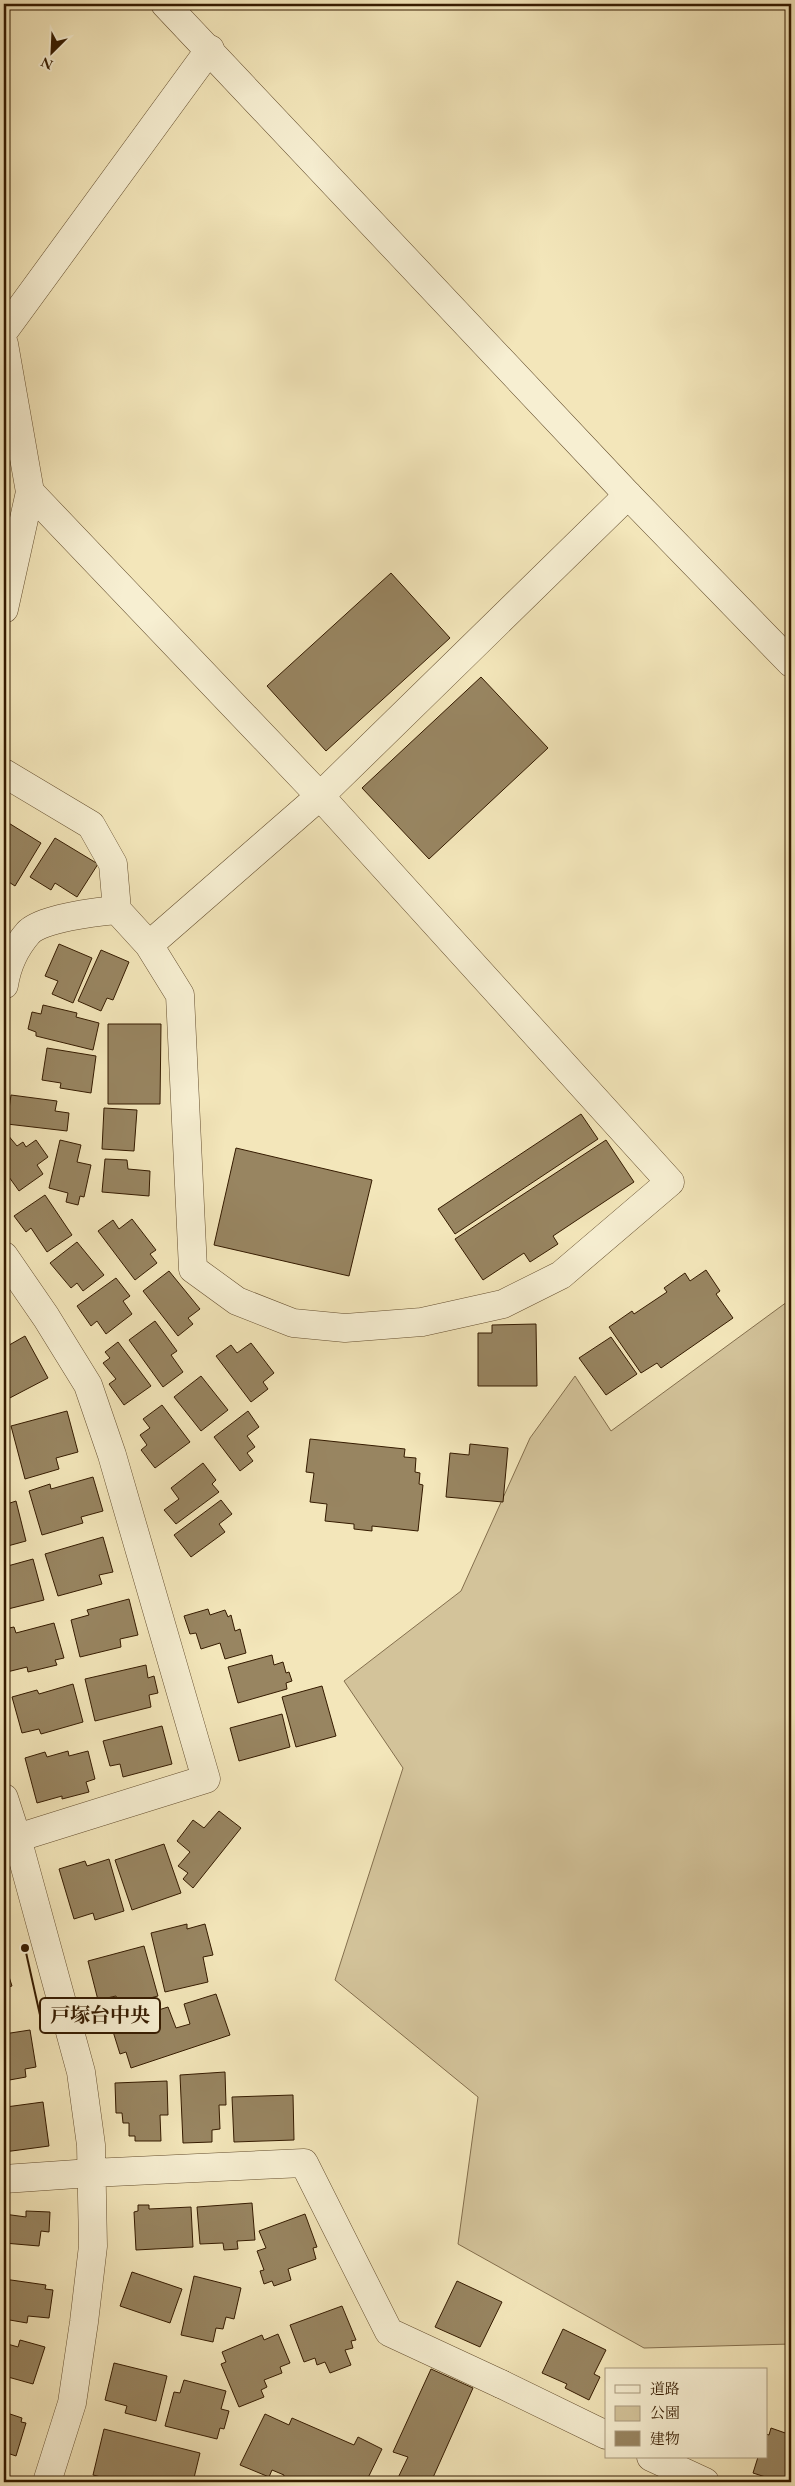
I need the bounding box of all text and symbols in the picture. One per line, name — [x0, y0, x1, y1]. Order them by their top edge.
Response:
north arrow — [28, 28, 78, 78]
text: N — [37, 53, 56, 74]
callout: 戸塚台中央 — [40, 1998, 160, 2033]
text: 戸塚台中央 — [50, 2002, 150, 2028]
legend — [605, 2368, 768, 2458]
text: 道路 — [650, 2379, 680, 2398]
text: 公園 — [650, 2403, 680, 2422]
text: 建物 — [650, 2429, 680, 2448]

